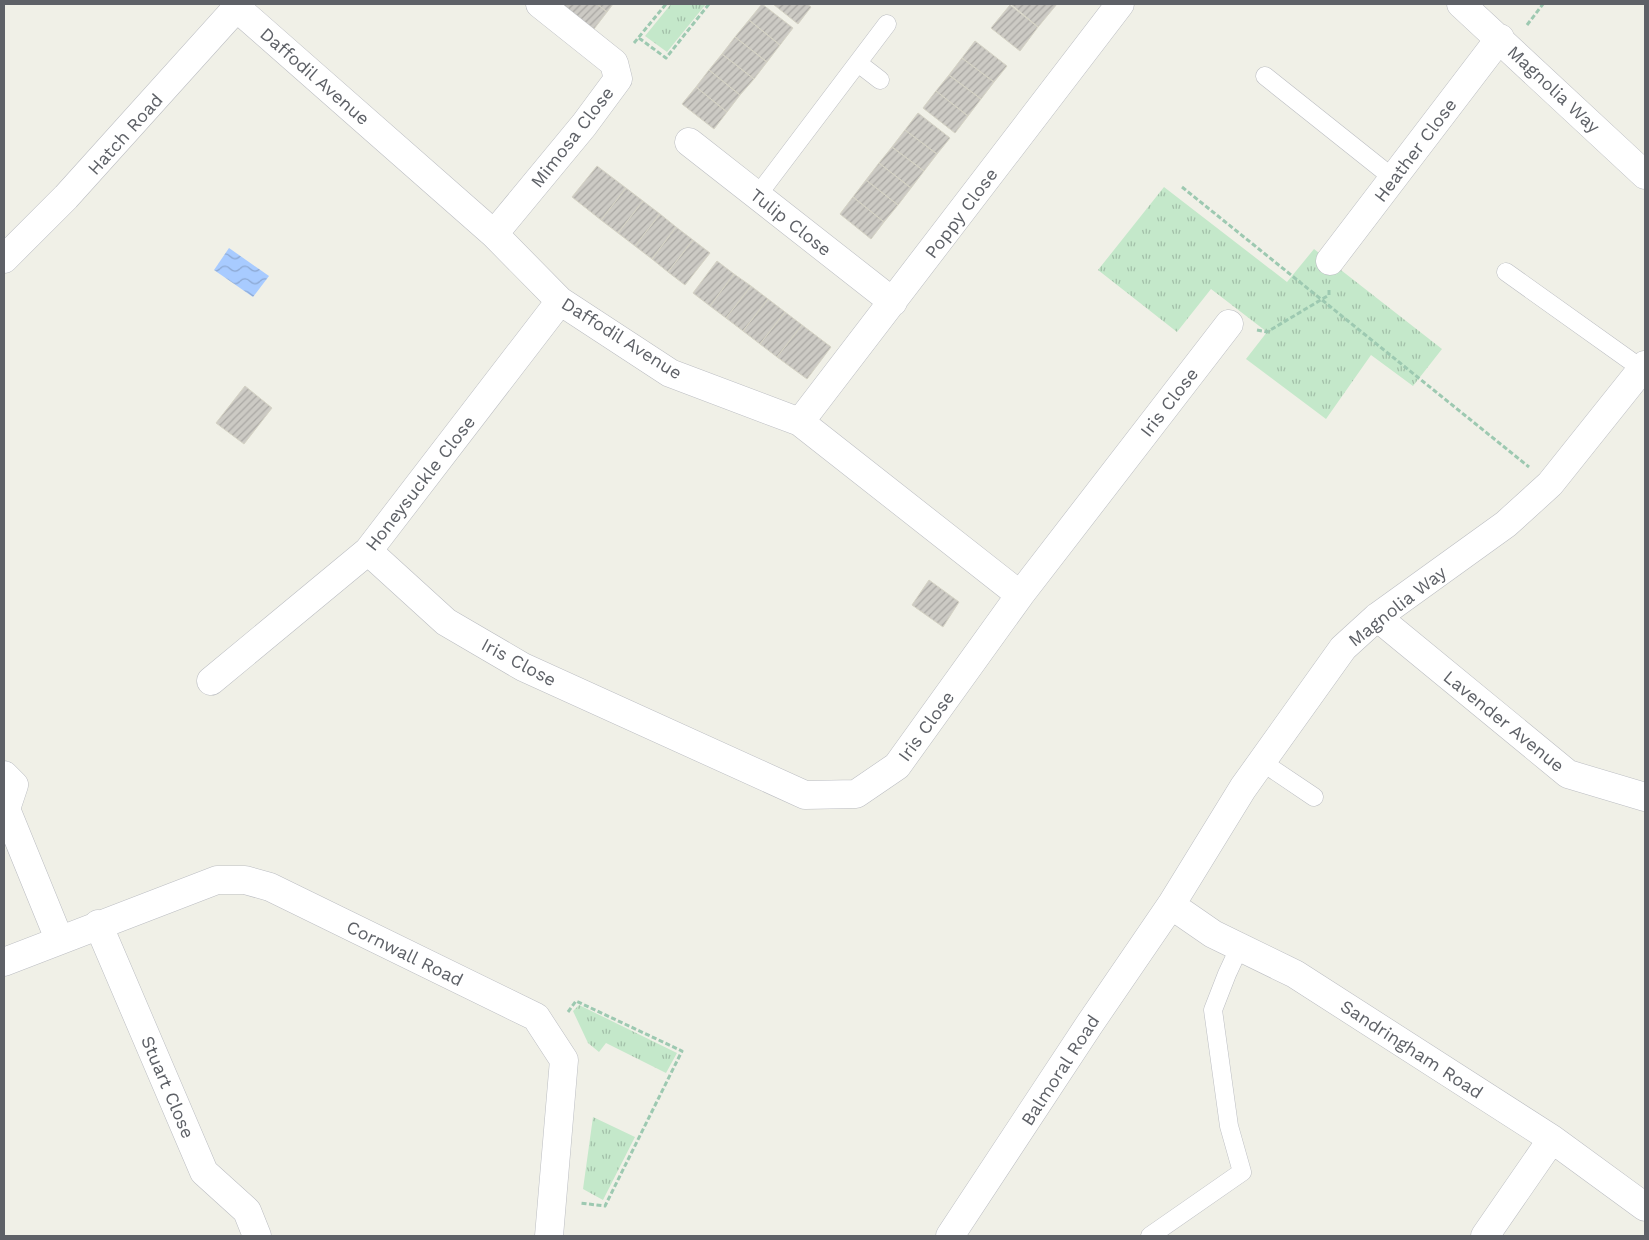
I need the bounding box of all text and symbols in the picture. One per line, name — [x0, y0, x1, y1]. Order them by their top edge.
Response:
street label: Daffodil Avenue — [256, 23, 374, 129]
street label: Magnolia Way — [1504, 41, 1605, 137]
street label: Mimosa Close — [526, 82, 618, 192]
street label: Hatch Road — [83, 89, 167, 179]
street label: Heather Close — [1369, 94, 1461, 206]
street label: Poppy Close — [920, 164, 1002, 262]
street label: Tulip Close — [746, 184, 836, 260]
street label: Daffodil Avenue — [558, 293, 686, 383]
street label: Iris Close — [1136, 363, 1202, 441]
street label: Honeysuckle Close — [361, 411, 479, 555]
street label: Magnolia Way — [1344, 561, 1451, 651]
street label: Iris Close — [478, 634, 560, 690]
street label: Lavender Avenue — [1439, 666, 1569, 776]
street label: Iris Close — [894, 687, 958, 765]
street label: Cornwall Road — [343, 916, 467, 990]
street label: Sandringham Road — [1337, 995, 1487, 1103]
street label: Balmoral Road — [1016, 1011, 1104, 1129]
street label: Stuart Close — [137, 1033, 199, 1141]

